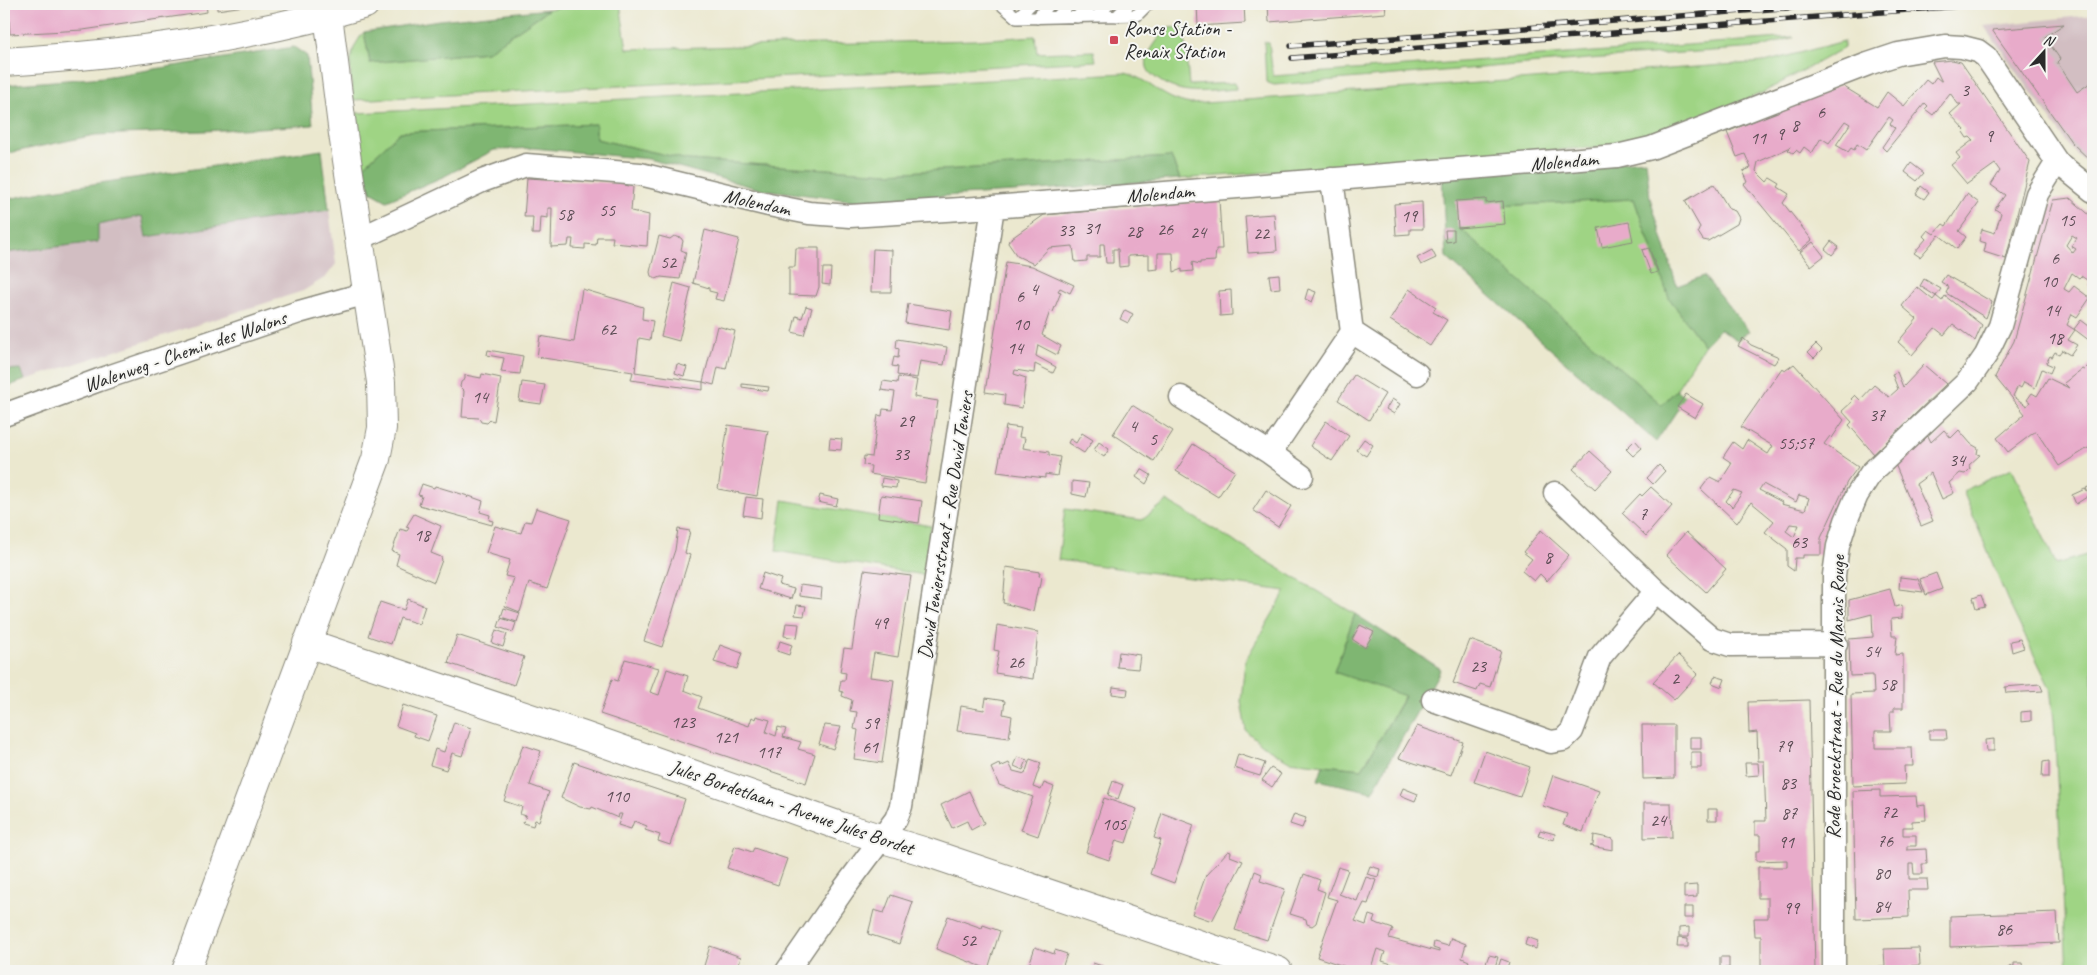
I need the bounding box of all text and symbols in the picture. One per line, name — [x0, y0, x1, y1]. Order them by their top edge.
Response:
place label: Ronse Station - Renaix Station — [1124, 16, 1233, 64]
north arrow — [2020, 28, 2070, 78]
text: N — [2041, 31, 2058, 51]
marker: Ronse Station - Renaix Station — [1108, 34, 1120, 46]
house number: 3 — [1961, 79, 1971, 101]
house number: 6 — [1817, 101, 1826, 123]
house number: 8 — [1791, 114, 1801, 136]
house number: 9 — [1776, 123, 1786, 145]
house number: 9 — [1985, 125, 1995, 147]
house number: 11 — [1750, 127, 1767, 149]
street label: Molendam — [1529, 146, 1601, 177]
street label: Molendam — [1125, 178, 1197, 209]
street label: Molendam — [721, 183, 794, 222]
house number: 55 — [599, 199, 616, 221]
house number: 58 — [557, 203, 575, 225]
house number: 19 — [1401, 205, 1419, 227]
house number: 15 — [2059, 209, 2076, 231]
house number: 31 — [1084, 217, 1101, 239]
house number: 26 — [1157, 218, 1174, 240]
house number: 33 — [1058, 219, 1076, 241]
house number: 28 — [1126, 220, 1144, 242]
house number: 24 — [1190, 221, 1208, 243]
house number: 22 — [1253, 222, 1271, 244]
house number: 6 — [2051, 247, 2060, 269]
house number: 52 — [660, 251, 678, 273]
house number: 10 — [2041, 270, 2059, 292]
house number: 4 — [1030, 278, 1040, 300]
house number: 6 — [1016, 285, 1025, 307]
house number: 14 — [2044, 299, 2062, 321]
street label: Walenweg - Chemin des Walons — [81, 304, 292, 398]
house number: 10 — [1013, 313, 1031, 335]
house number: 62 — [600, 318, 618, 340]
house number: 18 — [2047, 327, 2065, 349]
house number: 14 — [1007, 337, 1025, 359]
house number: 14 — [472, 386, 490, 408]
street label: David Teniersstraat - Rue David Teniers — [912, 387, 979, 661]
house number: 37 — [1869, 404, 1886, 426]
house number: 29 — [898, 410, 916, 432]
house number: 4 — [1129, 415, 1139, 437]
house number: 5 — [1149, 428, 1158, 450]
house number: 55;57 — [1778, 432, 1815, 454]
house number: 33 — [893, 443, 911, 465]
house number: 34 — [1949, 449, 1967, 471]
house number: 7 — [1639, 503, 1648, 525]
house number: 18 — [414, 524, 432, 546]
house number: 63 — [1791, 531, 1809, 553]
house number: 8 — [1544, 546, 1554, 568]
street label: Rode Broeckstraat - Rue du Marais Rouge — [1821, 554, 1850, 839]
house number: 49 — [872, 612, 890, 634]
house number: 54 — [1864, 640, 1882, 662]
house number: 26 — [1008, 651, 1025, 673]
house number: 23 — [1470, 655, 1488, 677]
house number: 2 — [1671, 667, 1681, 689]
house number: 58 — [1880, 673, 1898, 695]
house number: 123 — [671, 711, 697, 733]
house number: 59 — [863, 712, 881, 734]
house number: 121 — [714, 726, 739, 748]
house number: 79 — [1776, 735, 1794, 757]
house number: 61 — [862, 736, 879, 758]
house number: 117 — [757, 741, 782, 763]
street label: Jules Bordetlaan - Avenue Jules Bordet — [666, 754, 919, 862]
house number: 83 — [1780, 772, 1798, 794]
house number: 110 — [605, 785, 631, 807]
house number: 72 — [1881, 801, 1899, 823]
house number: 87 — [1781, 802, 1798, 824]
house number: 24 — [1650, 809, 1668, 831]
house number: 105 — [1102, 813, 1127, 835]
house number: 76 — [1877, 830, 1894, 852]
house number: 91 — [1778, 831, 1795, 853]
house number: 80 — [1874, 862, 1892, 884]
house number: 84 — [1874, 895, 1892, 917]
house number: 99 — [1783, 897, 1801, 919]
house number: 86 — [1996, 918, 2013, 940]
house number: 52 — [960, 929, 978, 951]

